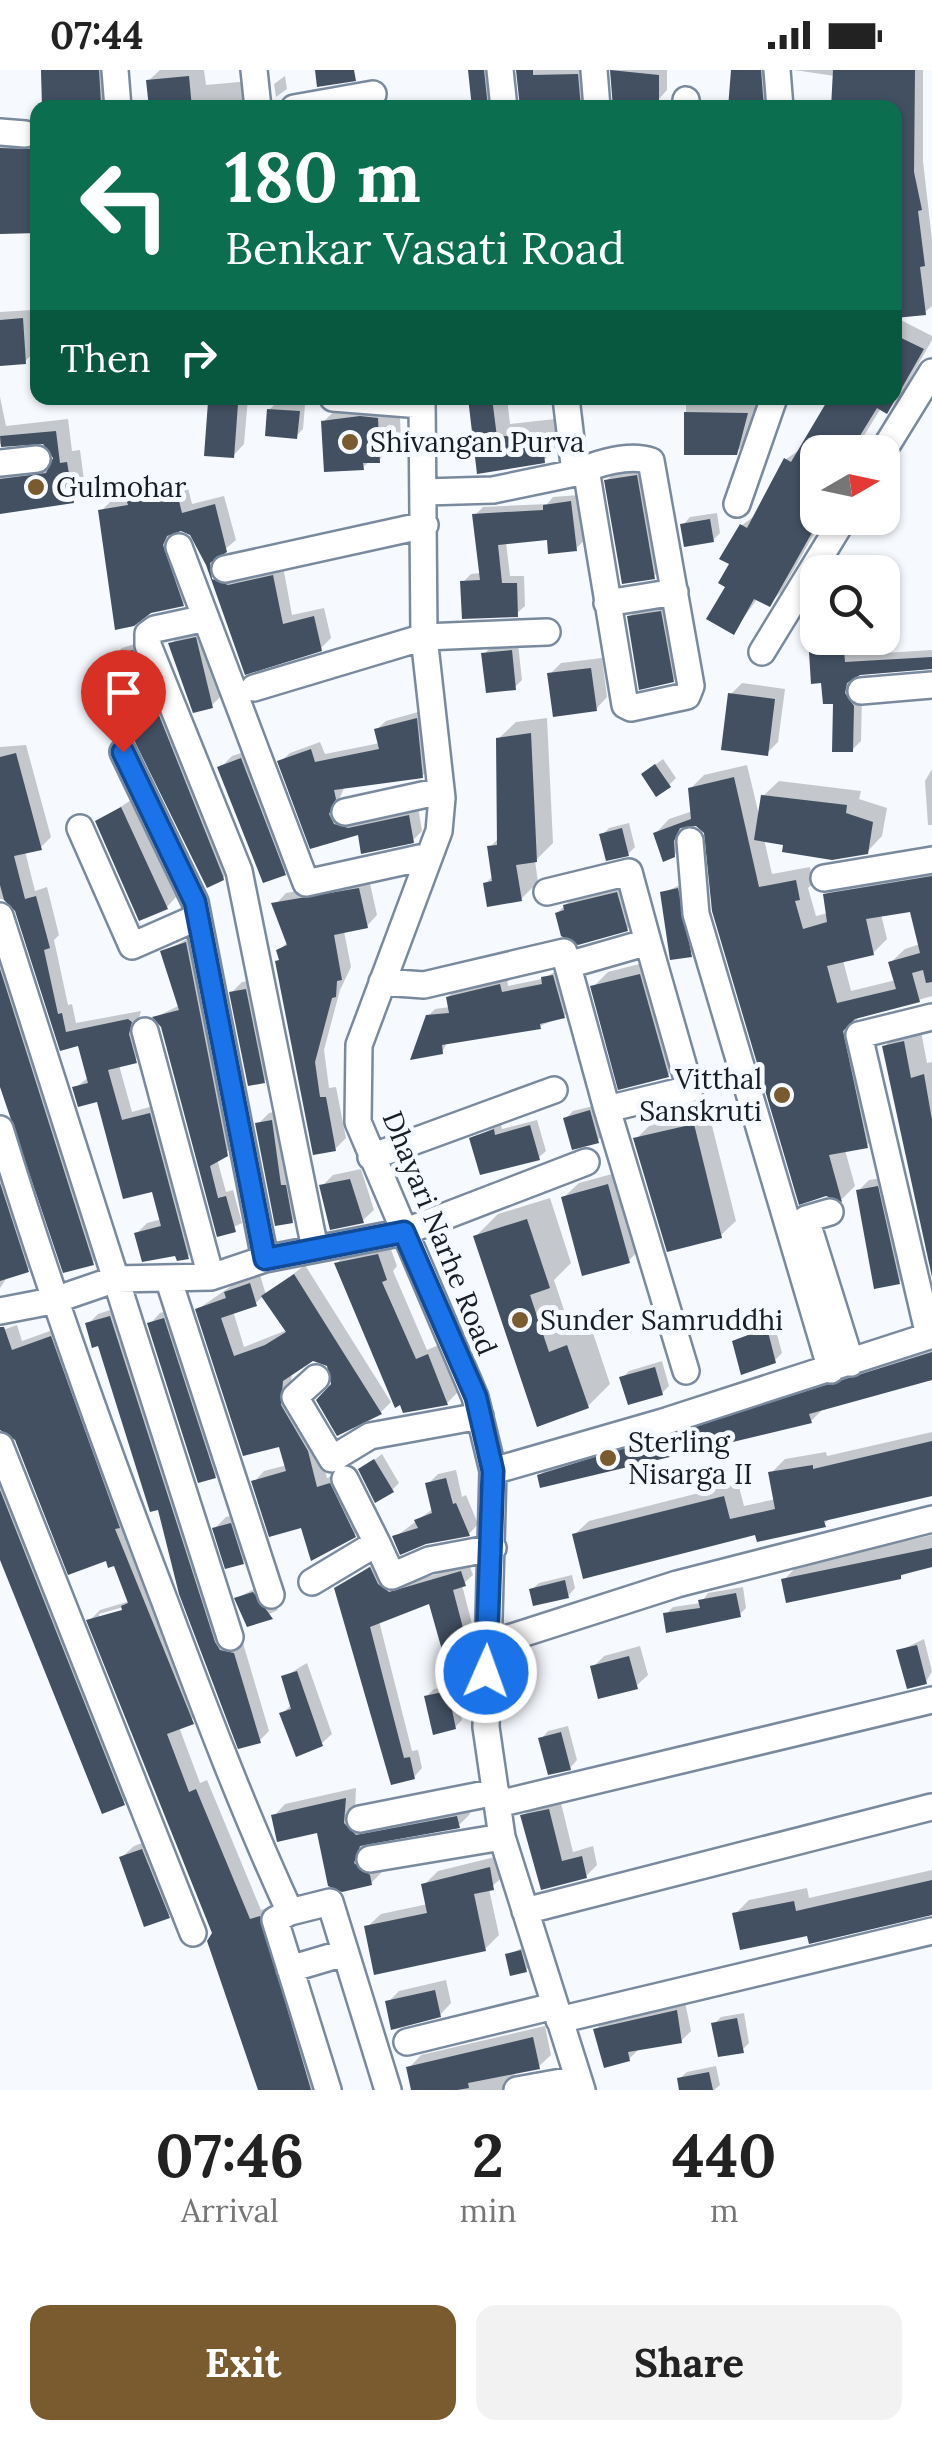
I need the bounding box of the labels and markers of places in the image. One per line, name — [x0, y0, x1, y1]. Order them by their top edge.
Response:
place label: Shivangan Purva — [370, 424, 584, 460]
marker: Shivangan Purva — [339, 431, 361, 453]
place label: Gulmohar — [56, 469, 186, 505]
marker: Gulmohar — [25, 476, 47, 498]
pin — [81, 650, 166, 753]
place label: Vitthal Sanskruti — [639, 1061, 762, 1129]
marker: Vitthal Sanskruti — [771, 1084, 793, 1106]
place label: Sunder Samruddhi — [540, 1302, 783, 1338]
marker: Sunder Samruddhi — [509, 1309, 531, 1331]
place label: Sterling Nisarga II — [628, 1424, 753, 1492]
marker: Sterling Nisarga II — [597, 1447, 619, 1469]

